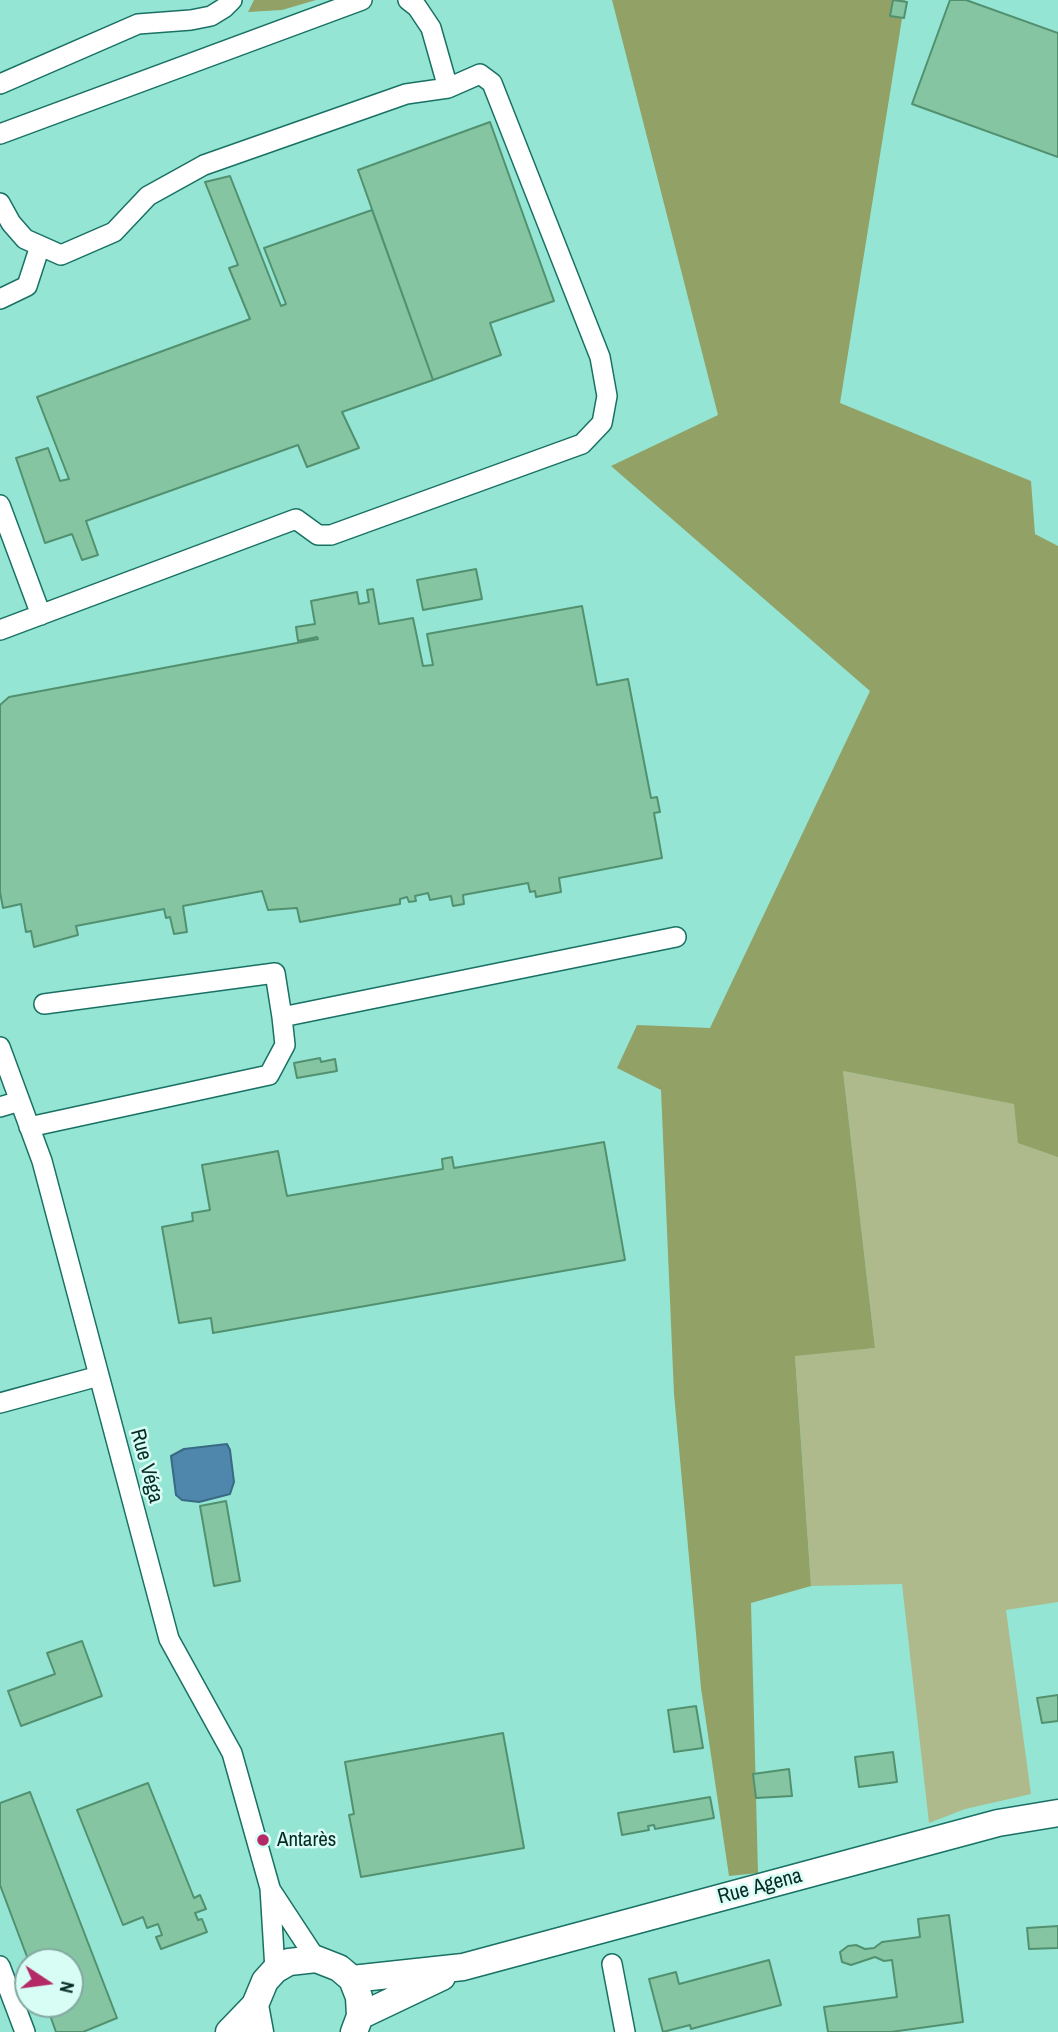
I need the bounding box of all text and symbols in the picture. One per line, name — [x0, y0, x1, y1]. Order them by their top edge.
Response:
street label: Rue Véga — [124, 1426, 168, 1506]
place label: Antarès — [277, 1827, 336, 1853]
marker: Antarès — [255, 1832, 271, 1848]
street label: Rue Agena — [715, 1864, 805, 1910]
north arrow — [14, 1948, 84, 2018]
text: N — [54, 1979, 81, 1996]

